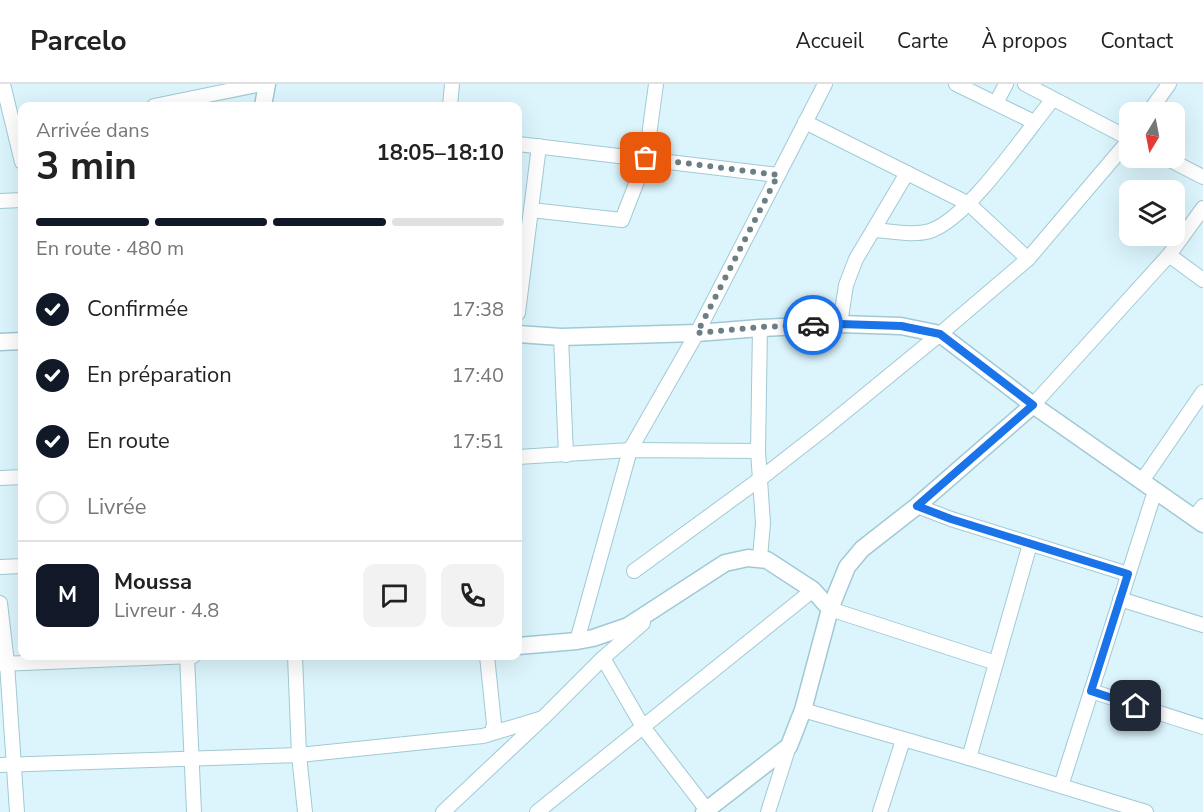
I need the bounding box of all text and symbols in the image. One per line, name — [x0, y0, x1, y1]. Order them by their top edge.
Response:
text: Parcelo — [30, 22, 127, 60]
text: Accueil — [795, 27, 864, 55]
text: Carte — [897, 27, 948, 55]
text: À propos — [981, 27, 1067, 55]
text: Contact — [1100, 27, 1173, 55]
north arrow — [1119, 102, 1185, 168]
map controls — [1119, 102, 1185, 246]
text: Arrivée dans — [36, 117, 149, 144]
pin — [620, 132, 671, 183]
text: 18:05–18:10 — [376, 138, 504, 168]
text: 3 min — [36, 140, 137, 193]
icon: bag — [629, 141, 662, 174]
button: layers — [1119, 180, 1185, 246]
text: En route · 480 m — [36, 235, 184, 262]
icon: check — [36, 293, 69, 326]
text: Confirmée — [87, 294, 188, 324]
courier — [783, 295, 843, 355]
text: 17:38 — [451, 296, 504, 323]
icon: car — [797, 309, 830, 342]
icon: check — [36, 359, 69, 392]
text: En préparation — [87, 360, 232, 390]
text: 17:40 — [451, 362, 504, 389]
icon: check — [36, 425, 69, 458]
text: En route — [87, 426, 170, 456]
text: 17:51 — [451, 428, 504, 455]
text: Livrée — [87, 492, 147, 522]
button: chat — [363, 564, 426, 627]
button: phone — [441, 564, 504, 627]
text: Moussa — [114, 567, 192, 597]
text: M — [58, 580, 77, 610]
text: Livreur · 4.8 — [114, 597, 219, 624]
pin — [1110, 680, 1161, 731]
icon: home — [1119, 689, 1152, 722]

